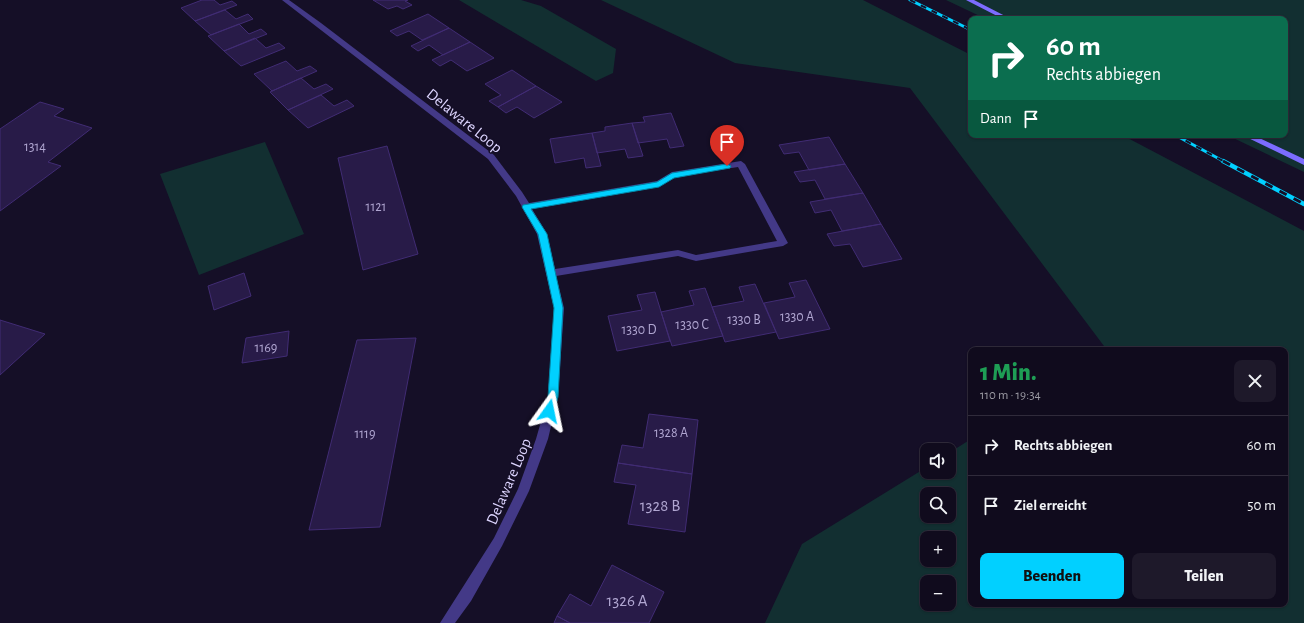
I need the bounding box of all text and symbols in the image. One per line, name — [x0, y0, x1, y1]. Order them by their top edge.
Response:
icon: right — [980, 32, 1032, 84]
text: 60 m — [1046, 33, 1101, 61]
text: Rechts abbiegen — [1046, 66, 1161, 84]
street label: Delaware Loop — [424, 86, 505, 156]
icon: arrive — [1020, 108, 1042, 130]
text: Dann — [980, 111, 1012, 126]
pin — [710, 125, 744, 166]
icon: arrive — [716, 131, 738, 153]
house number: 1314 — [24, 140, 46, 154]
house number: 1121 — [366, 200, 386, 214]
house number: 1330 A — [780, 310, 814, 324]
house number: 1330 B — [727, 313, 761, 327]
house number: 1330 C — [675, 318, 709, 332]
house number: 1330 D — [621, 323, 657, 337]
house number: 1169 — [255, 341, 277, 355]
button: close — [1234, 360, 1276, 402]
text: 1 Min. — [980, 361, 1036, 385]
text: 110 m · 19:34 — [980, 389, 1041, 402]
position arrow — [528, 390, 570, 432]
house number: 1328 A — [654, 426, 688, 440]
house number: 1119 — [354, 427, 376, 441]
icon: right — [980, 435, 1002, 457]
street label: Delaware Loop — [484, 436, 534, 527]
text: Rechts abbiegen — [1014, 438, 1112, 453]
text: 60 m — [1247, 438, 1276, 453]
map controls — [920, 443, 956, 611]
button: sound — [920, 443, 956, 479]
button: search — [920, 487, 956, 523]
icon: arrive — [980, 495, 1002, 517]
house number: 1328 B — [640, 497, 680, 514]
text: Ziel erreicht — [1014, 498, 1087, 513]
text: 50 m — [1247, 498, 1276, 513]
button: + — [920, 531, 956, 567]
button: Beenden — [980, 553, 1124, 599]
button: Teilen — [1132, 553, 1276, 599]
button: − — [920, 575, 956, 611]
house number: 1326 A — [606, 592, 648, 609]

